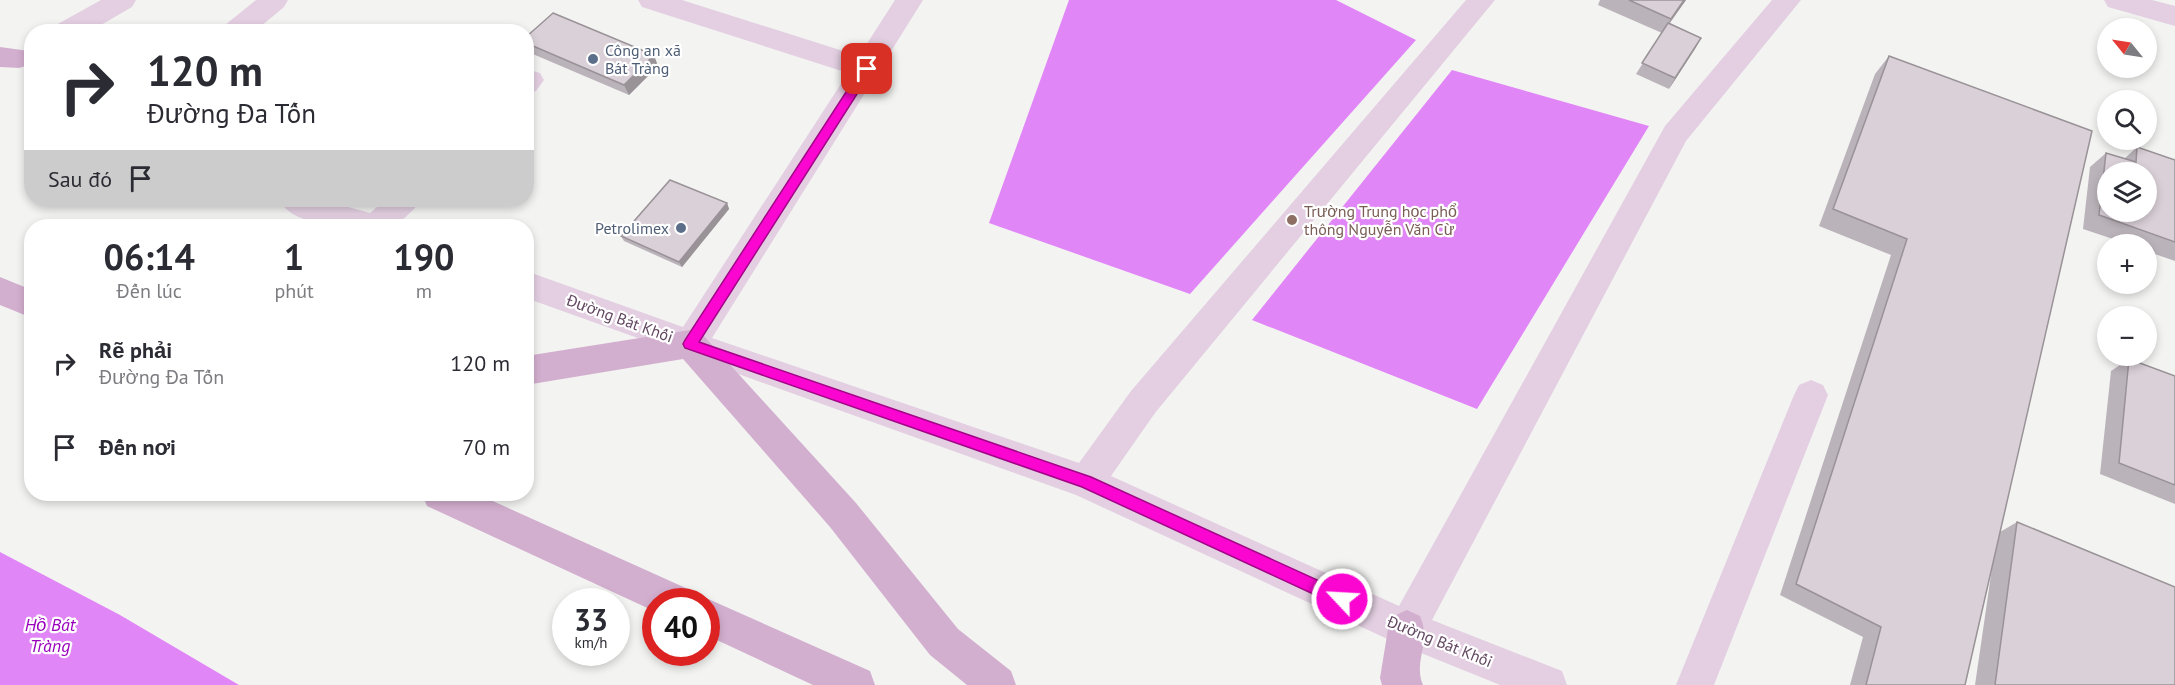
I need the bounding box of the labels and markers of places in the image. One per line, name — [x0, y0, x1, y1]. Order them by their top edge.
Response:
place label: Công an xã Bát Tràng — [605, 40, 681, 78]
pin — [841, 43, 892, 94]
marker: Công an xã Bát Tràng — [586, 52, 600, 66]
place label: Trường Trung học phổ thông Nguyễn Văn Cừ — [1304, 201, 1457, 239]
marker: Trường Trung học phổ thông Nguyễn Văn Cừ — [1285, 213, 1299, 227]
place label: Petrolimex — [595, 218, 669, 238]
marker: Petrolimex — [674, 221, 688, 235]

